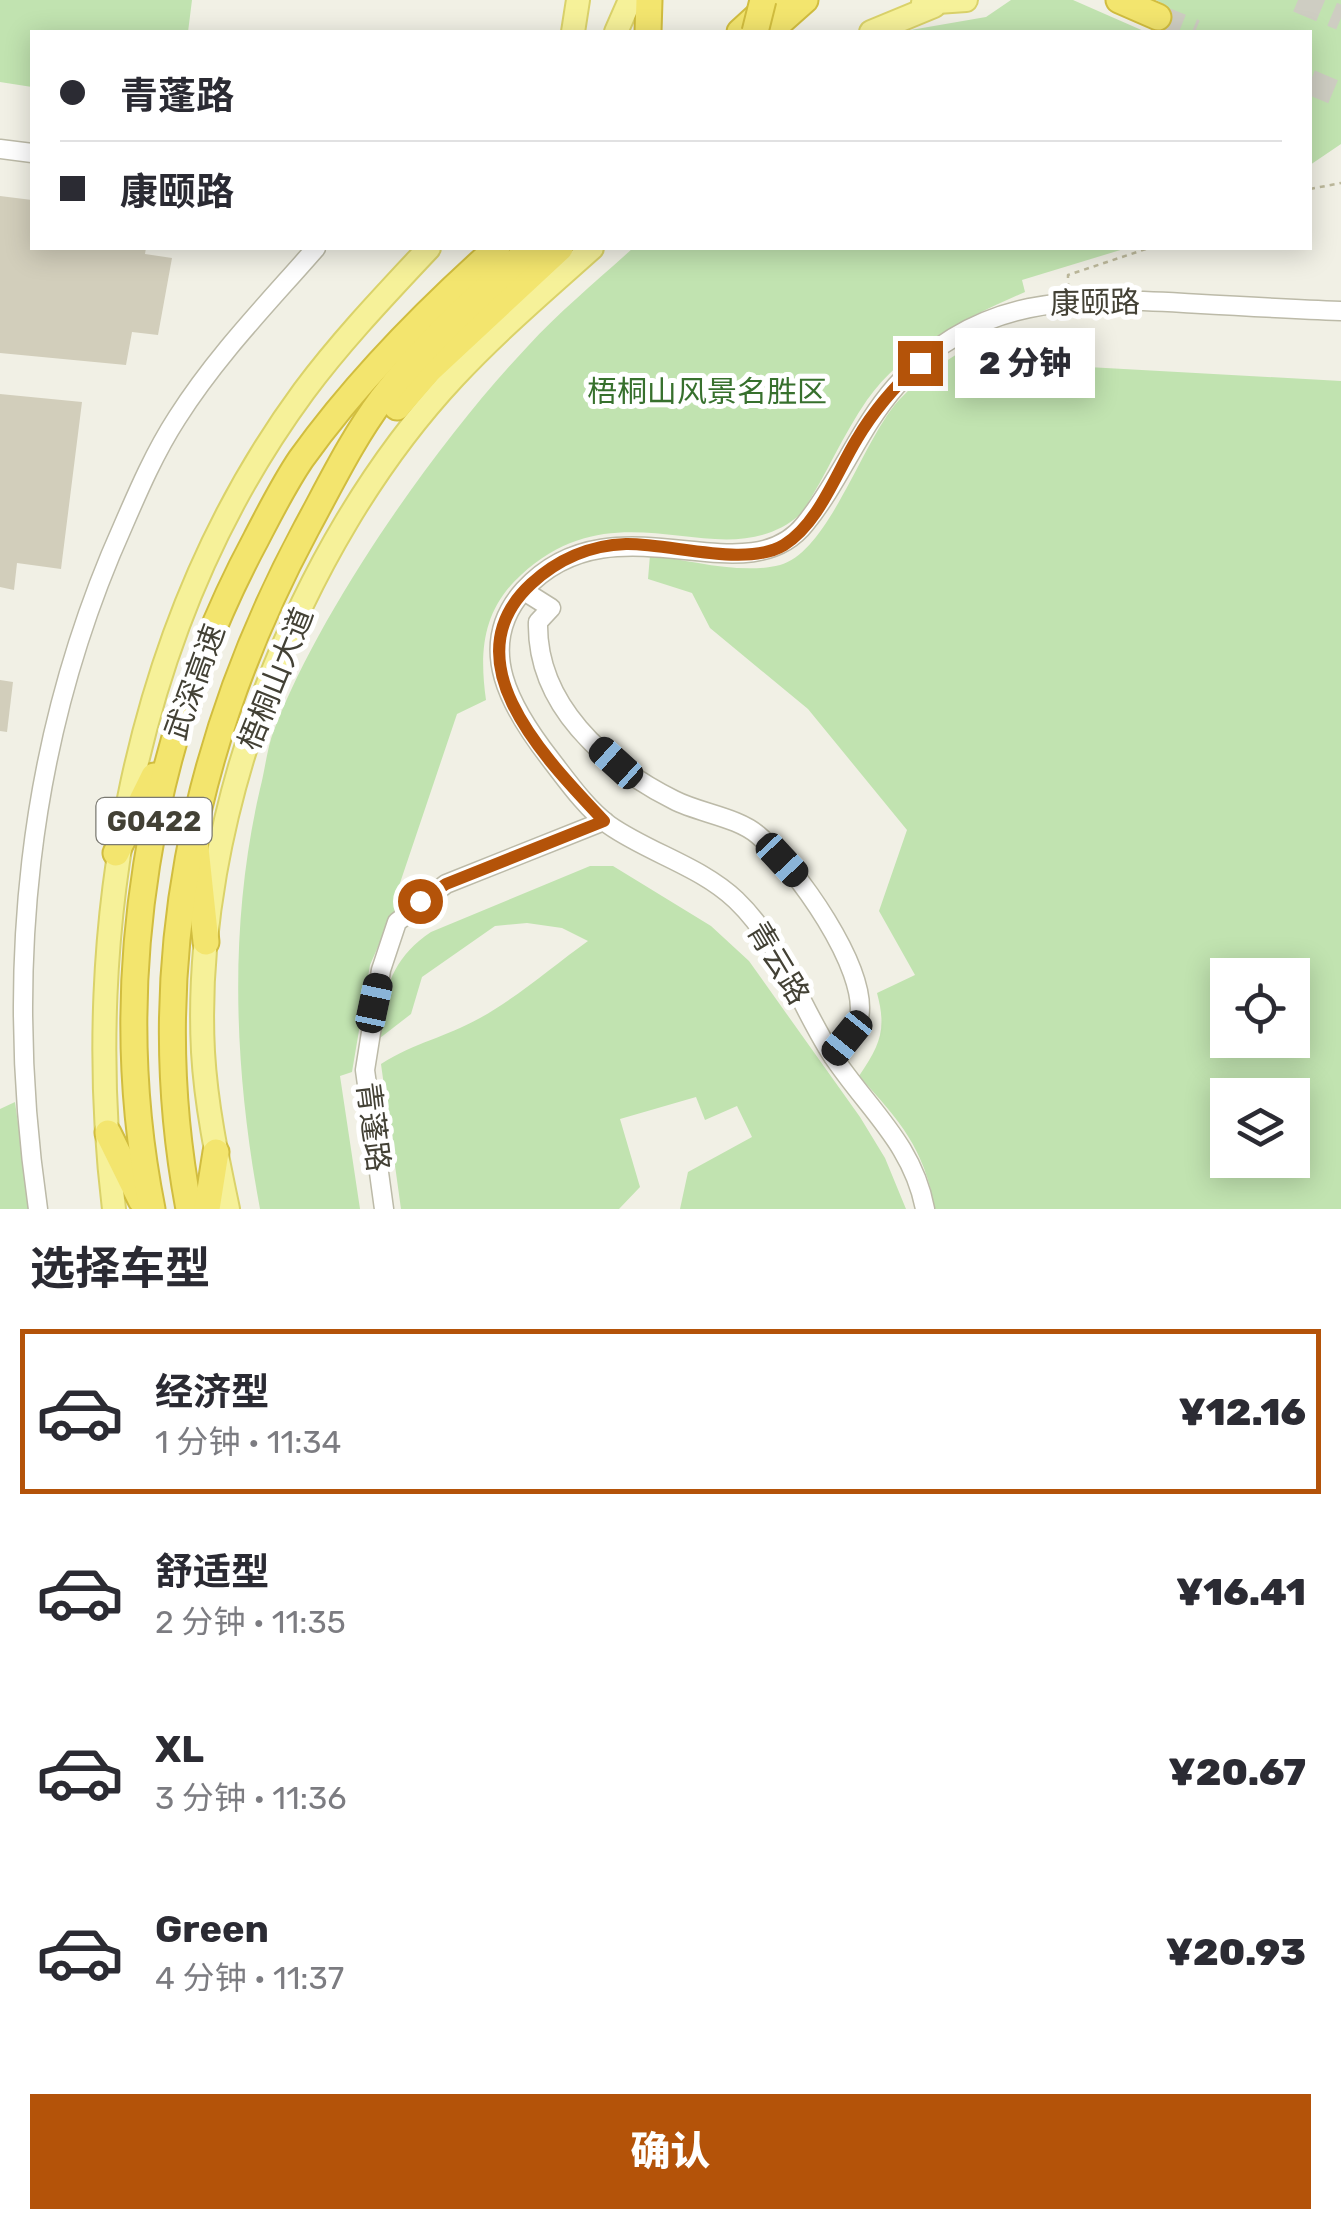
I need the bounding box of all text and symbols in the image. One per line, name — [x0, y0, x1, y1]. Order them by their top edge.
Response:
text: 青蓬路 — [120, 73, 234, 119]
text: 康颐路 — [120, 169, 234, 215]
street label: 康颐路 — [1050, 284, 1140, 322]
callout: 2 分钟 — [955, 328, 1095, 398]
route end — [898, 341, 943, 386]
text: 2 分钟 — [979, 344, 1071, 382]
park label: 梧桐山风景名胜区 — [587, 374, 827, 410]
street label: 梧桐山大道 — [231, 603, 321, 755]
street label: 武深高速 — [158, 619, 232, 745]
car — [584, 732, 648, 794]
road number: G0422 — [96, 798, 212, 844]
car — [751, 828, 813, 892]
route start — [398, 879, 443, 924]
street label: 青云路 — [739, 915, 817, 1011]
map controls — [1210, 958, 1310, 1178]
button: locate — [1210, 958, 1310, 1058]
car — [353, 971, 395, 1035]
car — [816, 1005, 878, 1071]
button: layers — [1210, 1078, 1310, 1178]
street label: 青蓬路 — [350, 1080, 396, 1174]
text: 选择车型 — [30, 1242, 210, 1295]
icon: car — [35, 1367, 125, 1457]
text: 经济型 — [155, 1369, 269, 1415]
text: ¥12.16 — [1179, 1389, 1306, 1435]
text: 1 分钟 · 11:34 — [155, 1423, 341, 1461]
icon: car — [35, 1547, 125, 1637]
text: 舒适型 — [155, 1549, 269, 1595]
text: ¥16.41 — [1176, 1569, 1306, 1615]
text: 2 分钟 · 11:35 — [155, 1603, 346, 1641]
text: XL — [155, 1726, 204, 1772]
icon: car — [35, 1727, 125, 1817]
text: ¥20.67 — [1168, 1749, 1306, 1795]
text: 3 分钟 · 11:36 — [155, 1779, 346, 1817]
text: Green — [155, 1906, 269, 1952]
icon: car — [35, 1907, 125, 1997]
text: ¥20.93 — [1166, 1929, 1306, 1975]
text: 4 分钟 · 11:37 — [155, 1959, 344, 1997]
button: 确认 — [30, 2094, 1311, 2209]

